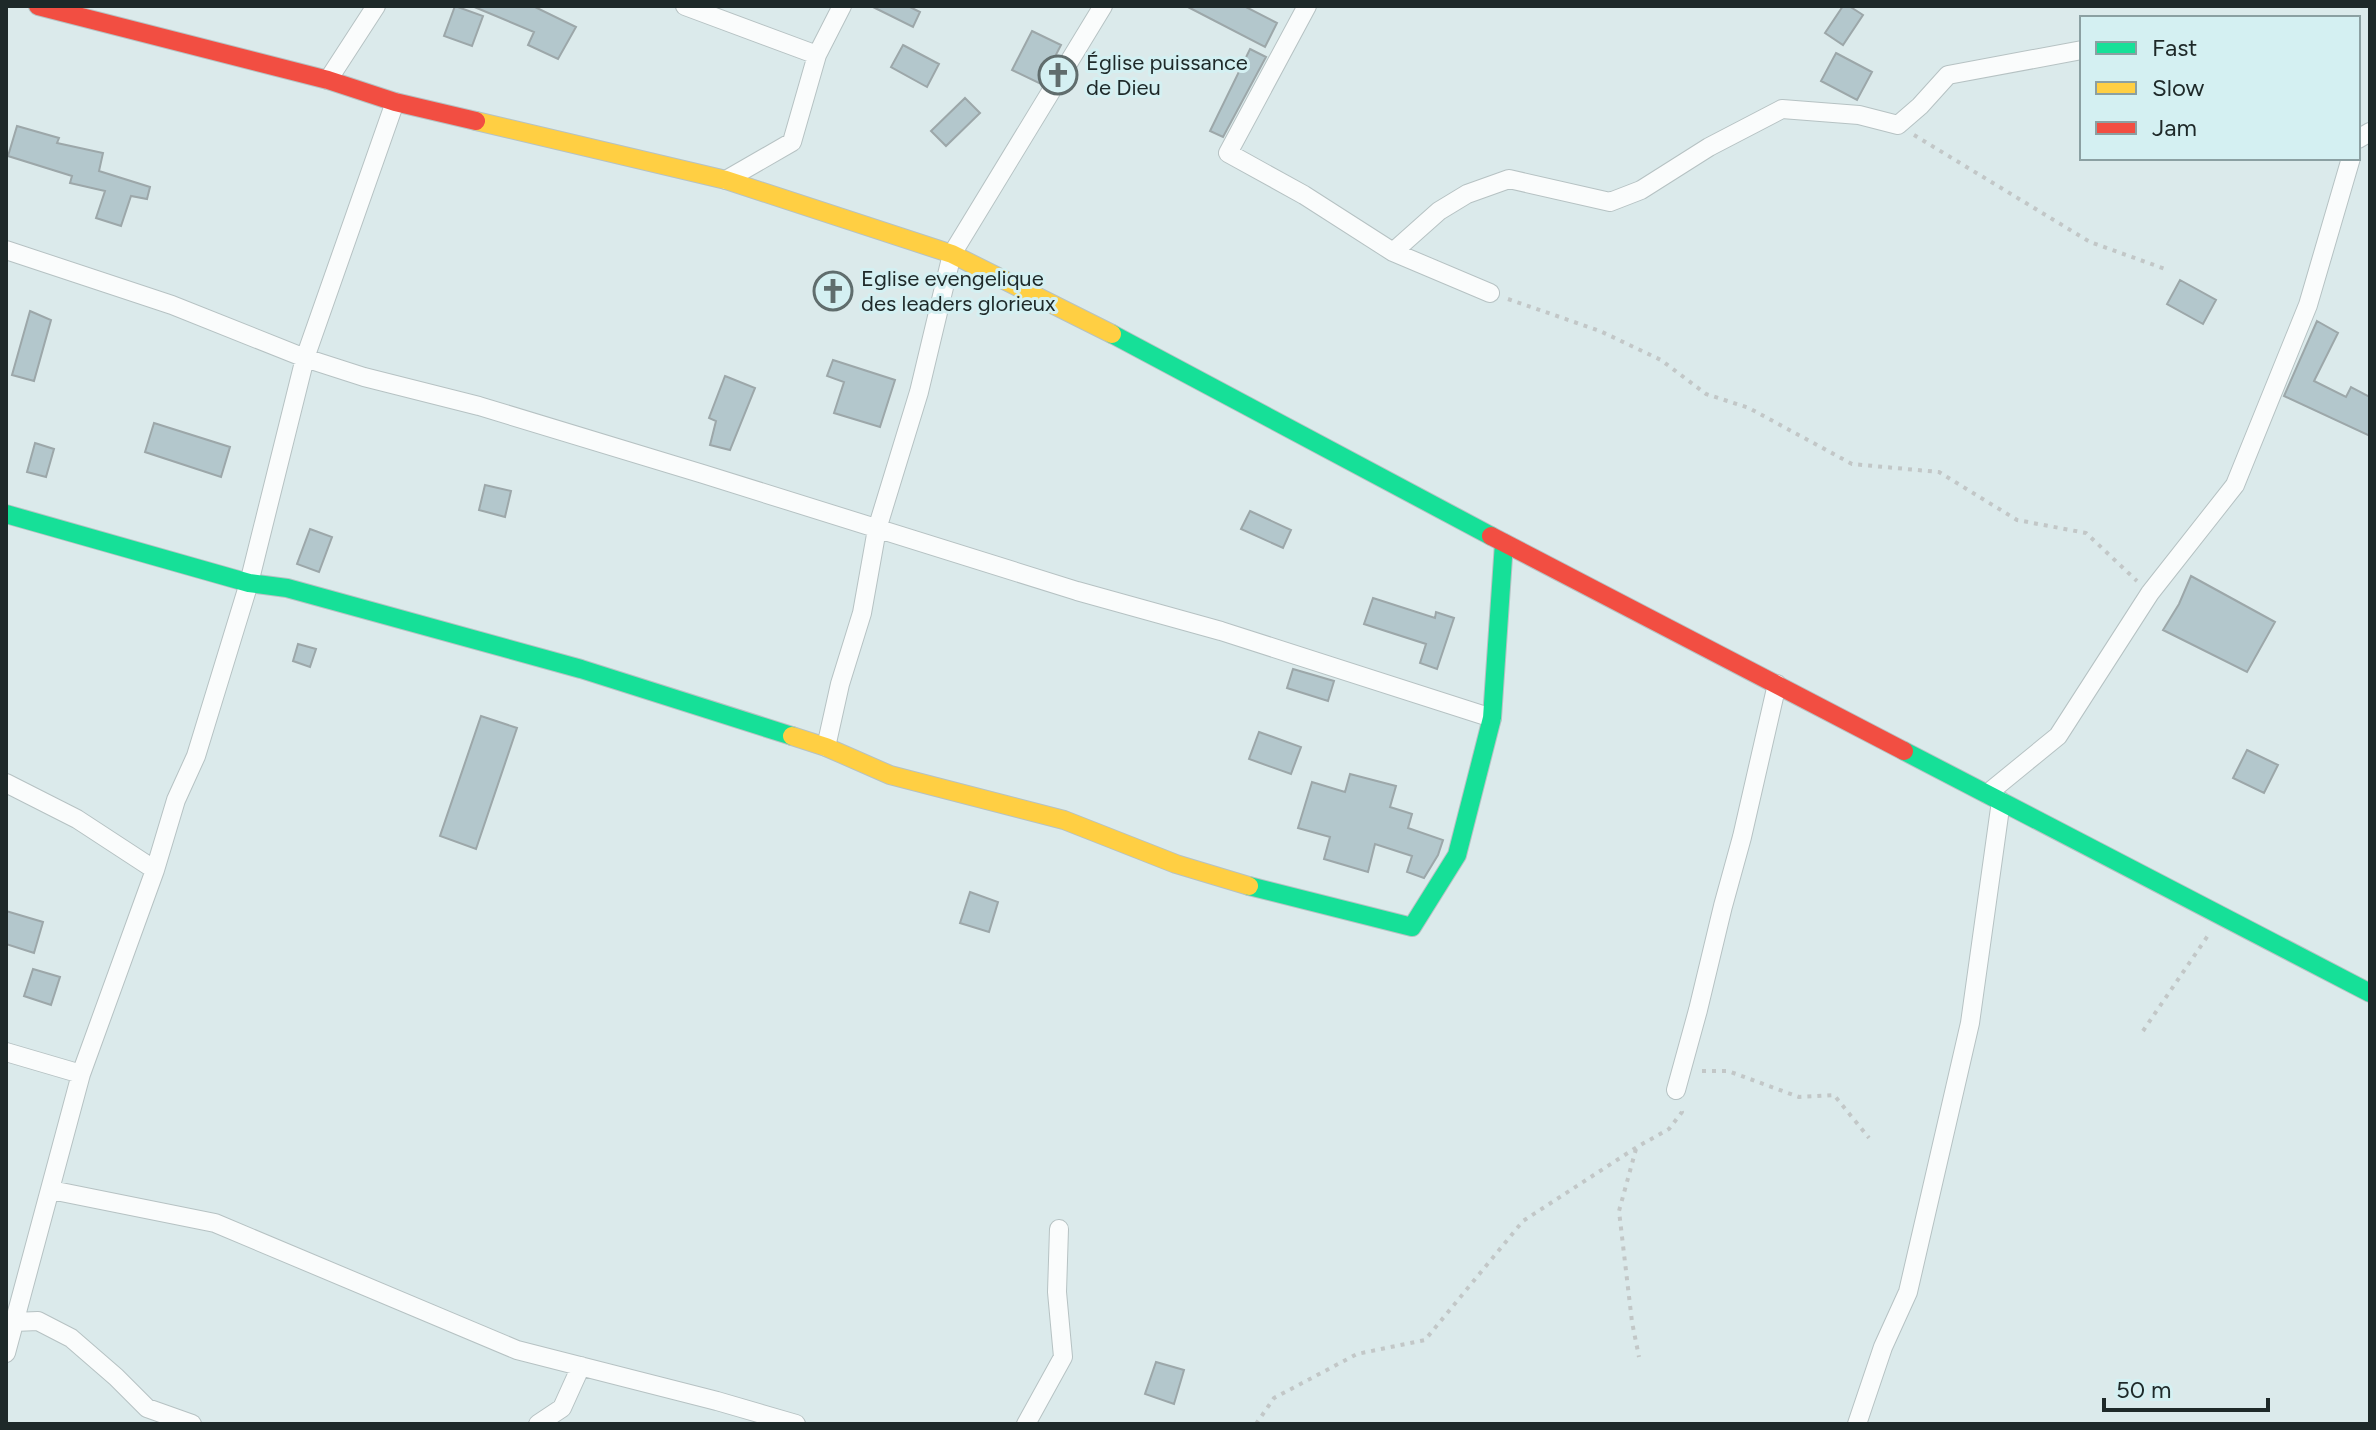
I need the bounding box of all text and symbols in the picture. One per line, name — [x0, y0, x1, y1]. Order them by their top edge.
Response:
legend — [2080, 16, 2360, 160]
text: Fast — [2152, 33, 2197, 62]
place label: Église puissance de Dieu — [1086, 49, 1248, 101]
church icon: Église puissance de Dieu — [1037, 54, 1079, 96]
text: Slow — [2152, 73, 2205, 102]
text: Jam — [2152, 113, 2197, 142]
place label: Eglise evengelique des leaders glorieux — [861, 265, 1056, 317]
church icon: Eglise evengelique des leaders glorieux — [812, 270, 854, 312]
scale bar — [2104, 1362, 2268, 1412]
text: 50 m — [2116, 1375, 2172, 1404]

